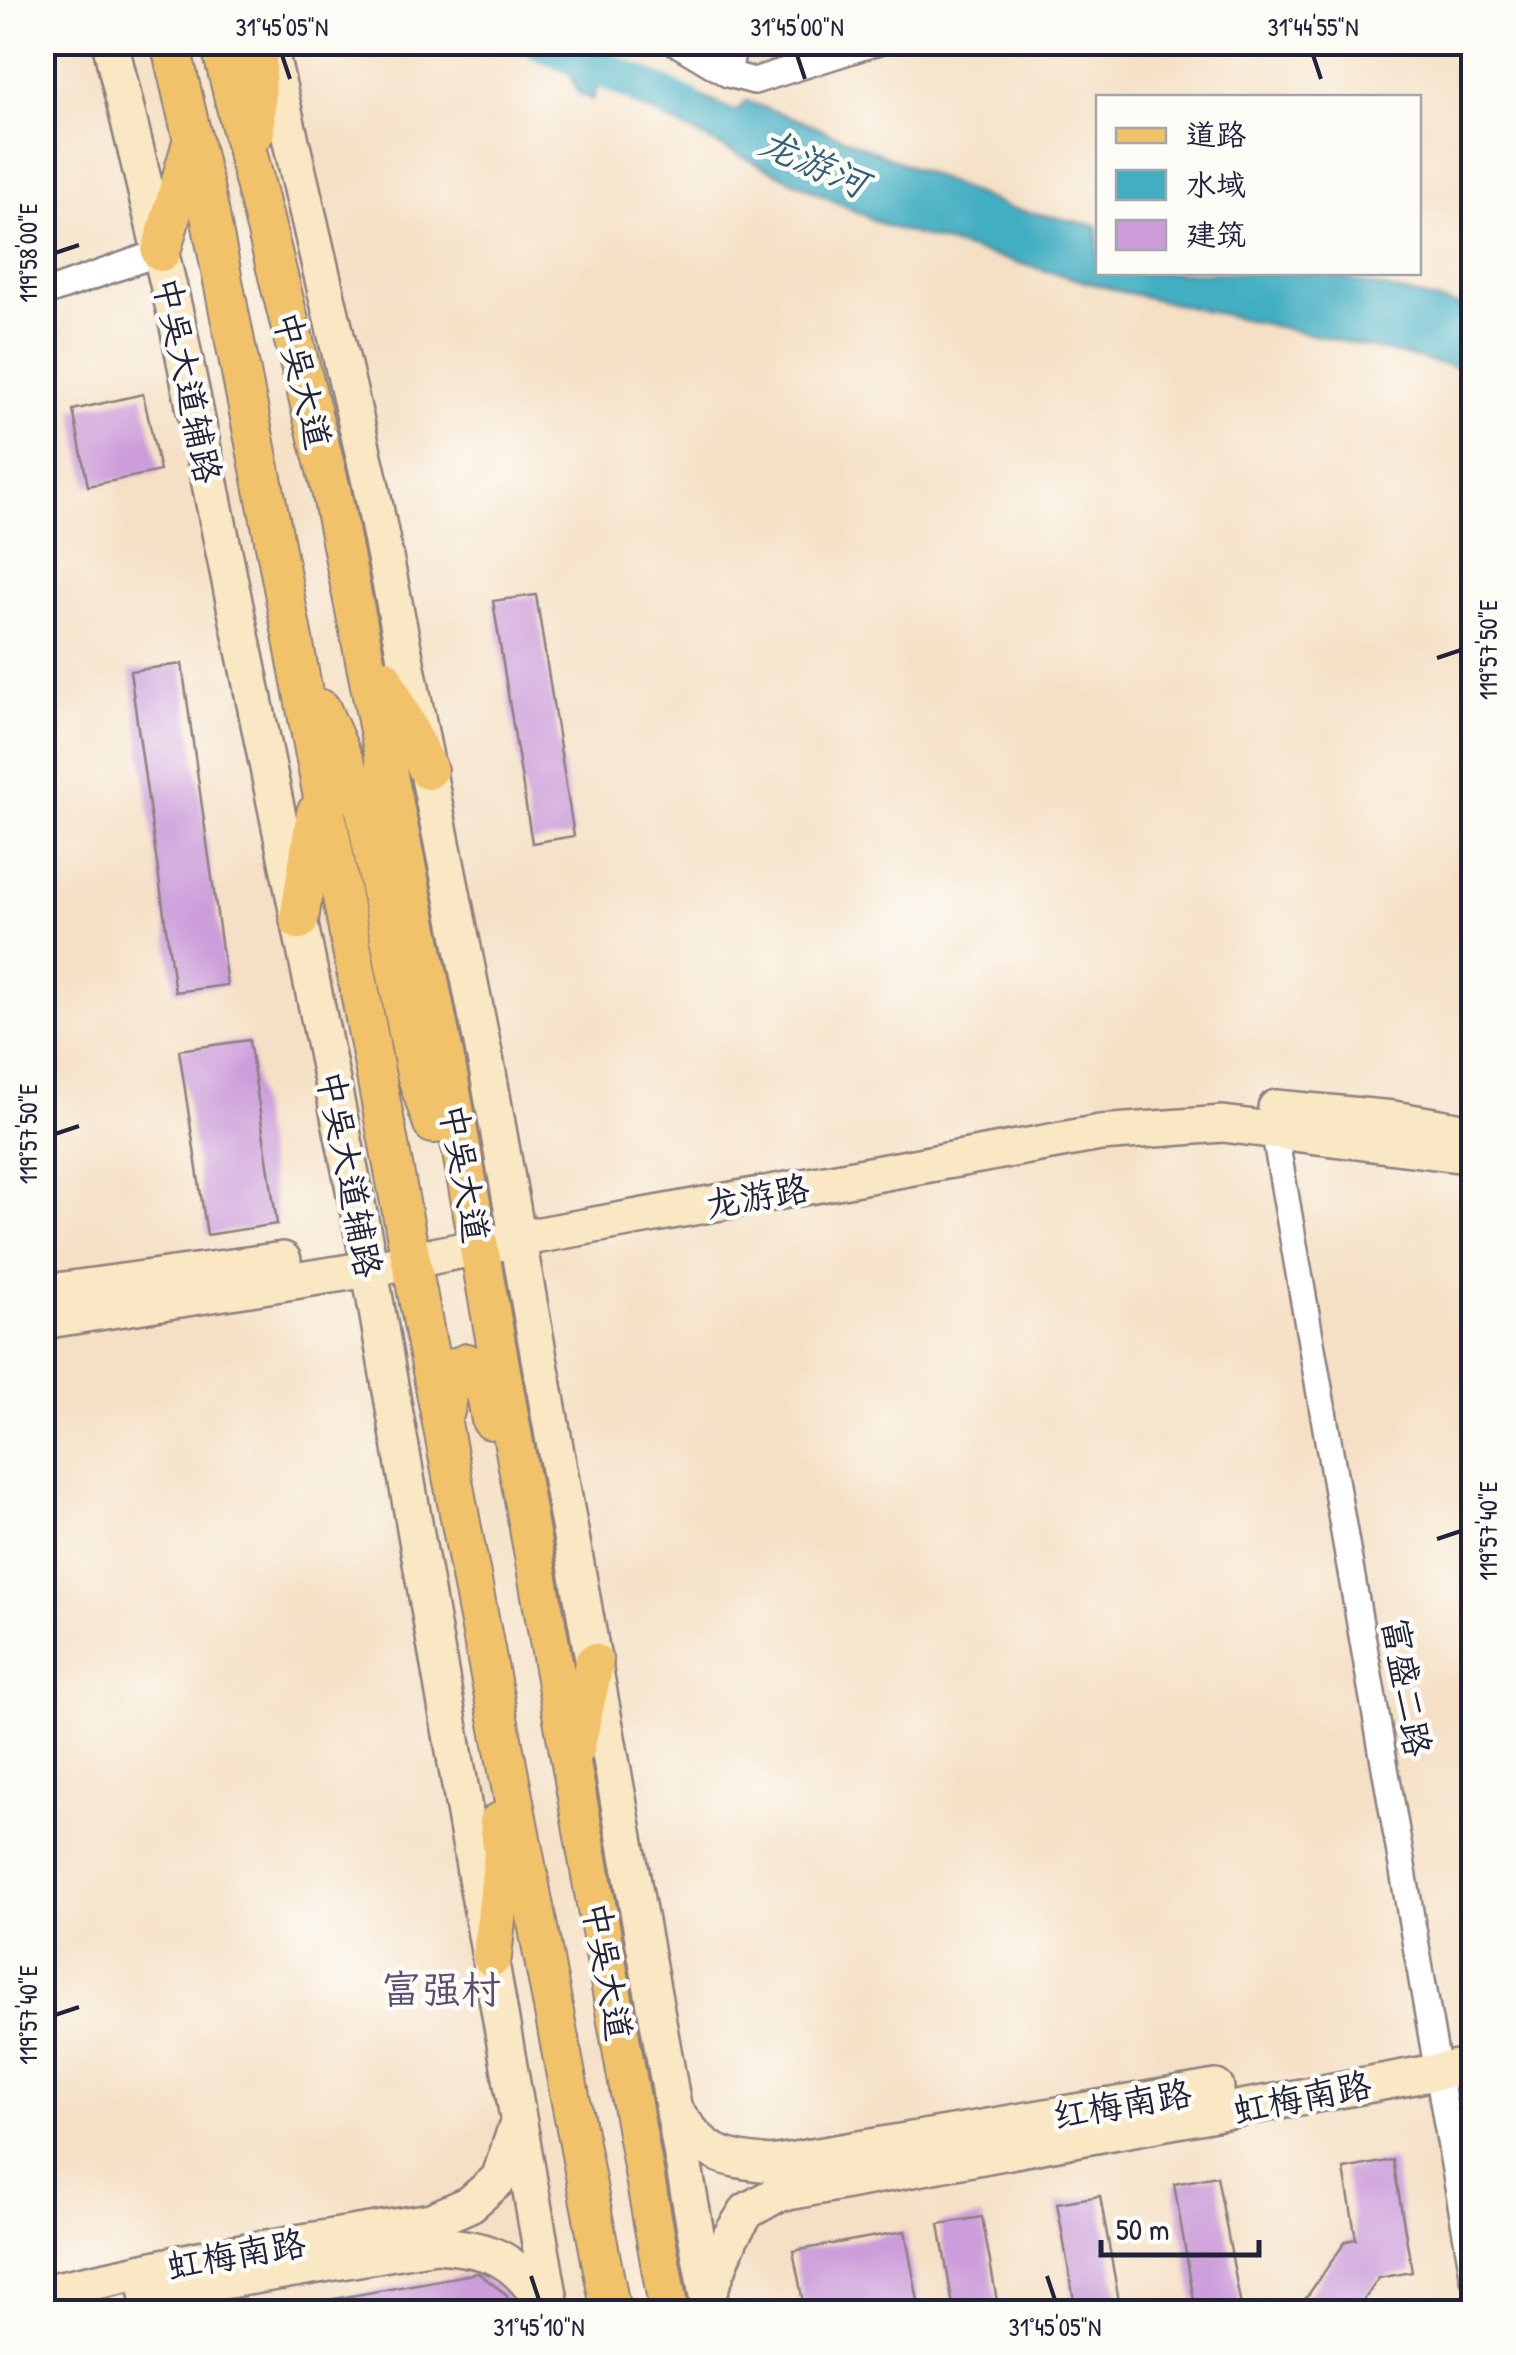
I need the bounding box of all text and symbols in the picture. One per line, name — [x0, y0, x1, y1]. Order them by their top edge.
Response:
text: 31°45'05"N — [236, 10, 328, 44]
text: 31°45'00"N — [750, 10, 844, 44]
text: 31°44'55"N — [1268, 10, 1358, 44]
legend — [1096, 95, 1421, 275]
text: 道路 — [1186, 114, 1246, 154]
water label: 龙游河 — [751, 115, 882, 211]
text: 水域 — [1186, 164, 1246, 204]
text: 119°58'00"E — [11, 203, 45, 303]
text: 建筑 — [1186, 214, 1246, 254]
street label: 中吴大道辅路 — [143, 272, 233, 488]
street label: 中吴大道 — [263, 306, 343, 454]
text: 119°57'50"E — [1471, 600, 1505, 700]
street label: 中吴大道辅路 — [307, 1066, 393, 1282]
text: 119°57'50"E — [11, 1084, 45, 1184]
street label: 中吴大道 — [430, 1100, 500, 1246]
street label: 龙游路 — [701, 1164, 813, 1228]
text: 119°57'40"E — [1471, 1481, 1505, 1581]
street label: 富盛二路 — [1372, 1614, 1442, 1760]
street label: 中吴大道 — [573, 1898, 643, 2044]
district label: 富强村 — [381, 1961, 501, 2015]
text: 119°57'40"E — [11, 1965, 45, 2065]
street label: 虹梅南路 — [1229, 2061, 1375, 2133]
street label: 红梅南路 — [1049, 2069, 1195, 2139]
scale bar — [1101, 2195, 1258, 2257]
text: 50 m — [1116, 2209, 1169, 2249]
street label: 虹梅南路 — [163, 2219, 309, 2289]
text: 31°45'10"N — [493, 2310, 585, 2344]
text: 31°45'05"N — [1009, 2310, 1101, 2344]

